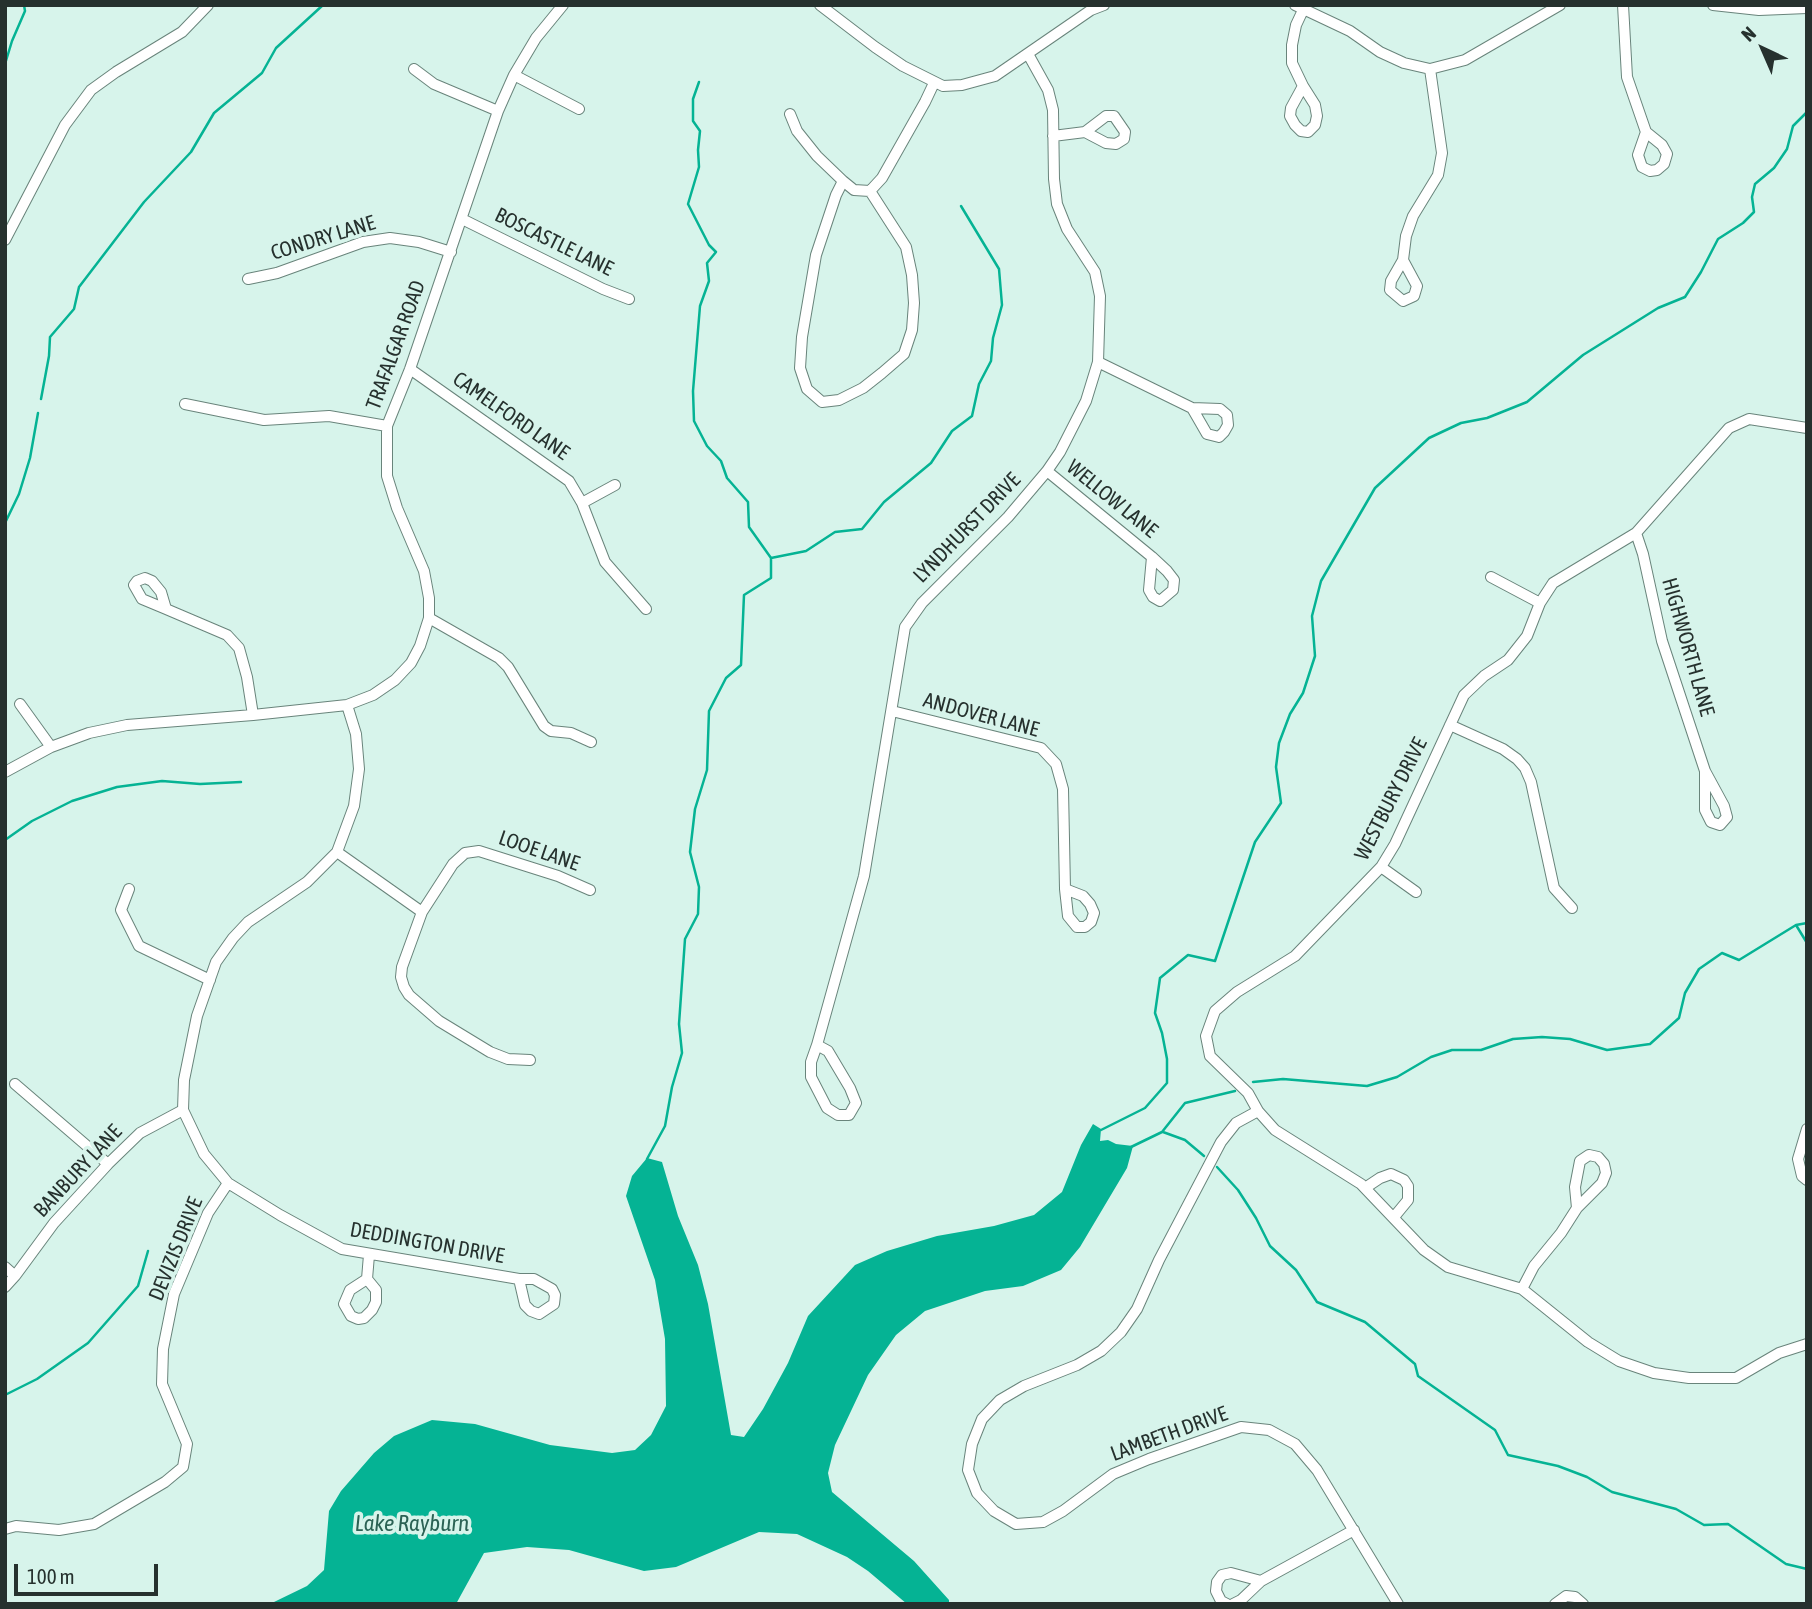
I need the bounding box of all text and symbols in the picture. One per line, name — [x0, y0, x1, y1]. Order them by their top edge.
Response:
north arrow — [1728, 14, 1798, 84]
text: N — [1737, 22, 1760, 46]
street label: BOSCASTLE LANE — [491, 203, 617, 281]
street label: CONDRY LANE — [268, 210, 378, 266]
street label: TRAFALGAR ROAD — [361, 277, 431, 413]
street label: CAMELFORD LANE — [448, 367, 574, 465]
street label: WELLOW LANE — [1061, 455, 1163, 543]
street label: LYNDHURST DRIVE — [908, 468, 1026, 588]
street label: HIGHWORTH LANE — [1656, 575, 1720, 719]
street label: ANDOVER LANE — [920, 687, 1042, 743]
street label: WESTBURY DRIVE — [1349, 734, 1433, 864]
street label: LOOE LANE — [495, 825, 583, 877]
street label: BANBURY LANE — [29, 1120, 127, 1222]
street label: DEVIZIS DRIVE — [144, 1193, 208, 1305]
street label: DEDDINGTON DRIVE — [348, 1217, 506, 1269]
street label: LAMBETH DRIVE — [1107, 1401, 1231, 1467]
water label: Lake Rayburn — [355, 1510, 469, 1538]
scale bar — [18, 1550, 161, 1594]
text: 100 m — [27, 1564, 75, 1588]

